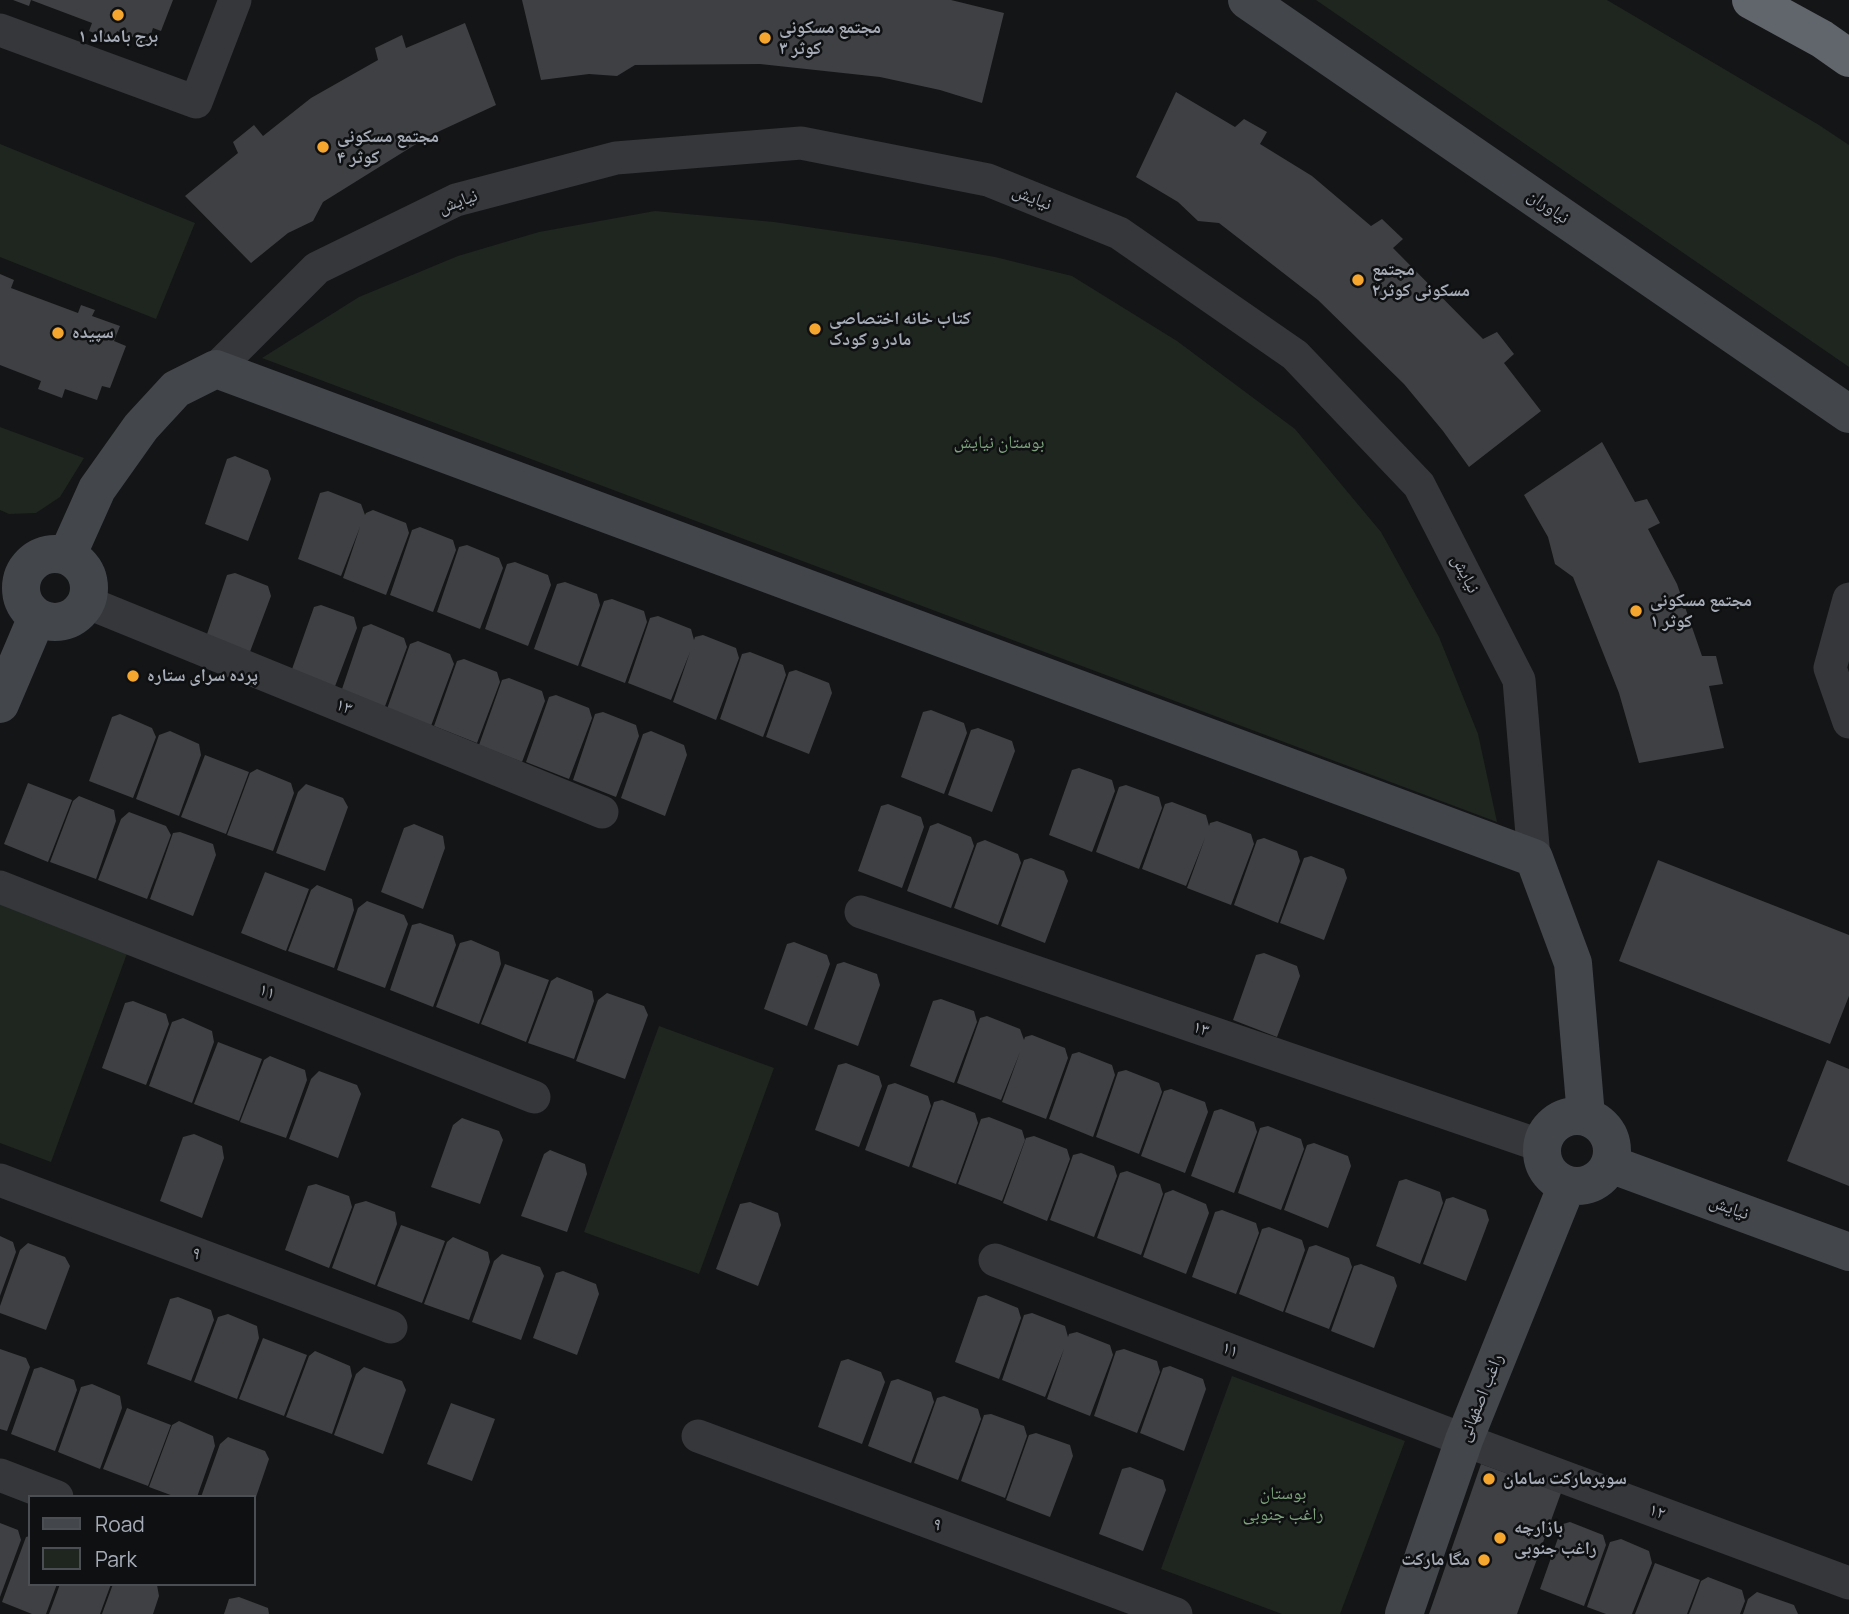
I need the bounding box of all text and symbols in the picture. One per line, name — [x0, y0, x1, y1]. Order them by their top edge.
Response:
marker: برج بامداد ۱ — [110, 7, 126, 23]
place label: مجتمع مسکونی کوثر ۳ — [779, 17, 881, 60]
place label: برج بامداد ۱ — [78, 26, 158, 48]
marker: مجتمع مسکونی کوثر ۳ — [757, 30, 773, 46]
place label: مجتمع مسکونی کوثر ۴ — [337, 126, 439, 168]
marker: مجتمع مسکونی کوثر ۴ — [315, 139, 331, 155]
street label: نیایش — [1009, 180, 1055, 216]
street label: نیایش — [435, 185, 481, 219]
street label: نیاوران — [1523, 185, 1573, 229]
place label: مجتمع مسکونی کوثر۲ — [1372, 259, 1470, 302]
marker: مجتمع مسکونی کوثر۲ — [1350, 272, 1366, 288]
place label: کتاب خانه اختصاصی مادر و کودک — [829, 308, 971, 350]
marker: کتاب خانه اختصاصی مادر و کودک — [807, 321, 823, 337]
place label: سپیده — [72, 322, 114, 344]
marker: سپیده — [50, 325, 66, 341]
park label: بوستان نیایش — [954, 432, 1044, 454]
street label: نیایش — [1446, 551, 1484, 597]
place label: مجتمع مسکونی کوثر ۱ — [1650, 590, 1752, 632]
marker: مجتمع مسکونی کوثر ۱ — [1628, 603, 1644, 619]
place label: پرده سرای ستاره — [147, 665, 258, 687]
marker: پرده سرای ستاره — [125, 668, 141, 684]
street label: ۱۳ — [332, 694, 356, 720]
street label: ۱۱ — [256, 979, 278, 1005]
street label: ۱۳ — [1190, 1016, 1212, 1042]
street label: نیایش — [1706, 1191, 1752, 1225]
street label: ۹ — [188, 1242, 204, 1266]
street label: ۱۱ — [1219, 1337, 1241, 1363]
street label: راغب اصفهانی — [1454, 1351, 1508, 1445]
place label: سوپرمارکت سامان — [1503, 1468, 1627, 1490]
marker: سوپرمارکت سامان — [1481, 1471, 1497, 1487]
park label: بوستان راغب جنوبی — [1242, 1483, 1324, 1526]
legend — [28, 1495, 256, 1586]
street label: ۱۲ — [1646, 1499, 1668, 1525]
text: Road — [95, 1510, 145, 1538]
street label: ۹ — [930, 1513, 944, 1537]
place label: بازارچه راغب جنوبی — [1514, 1517, 1597, 1560]
marker: بازارچه راغب جنوبی — [1492, 1530, 1508, 1546]
text: Park — [95, 1545, 137, 1573]
place label: مگا مارکت — [1401, 1549, 1470, 1571]
marker: مگا مارکت — [1476, 1552, 1492, 1568]

